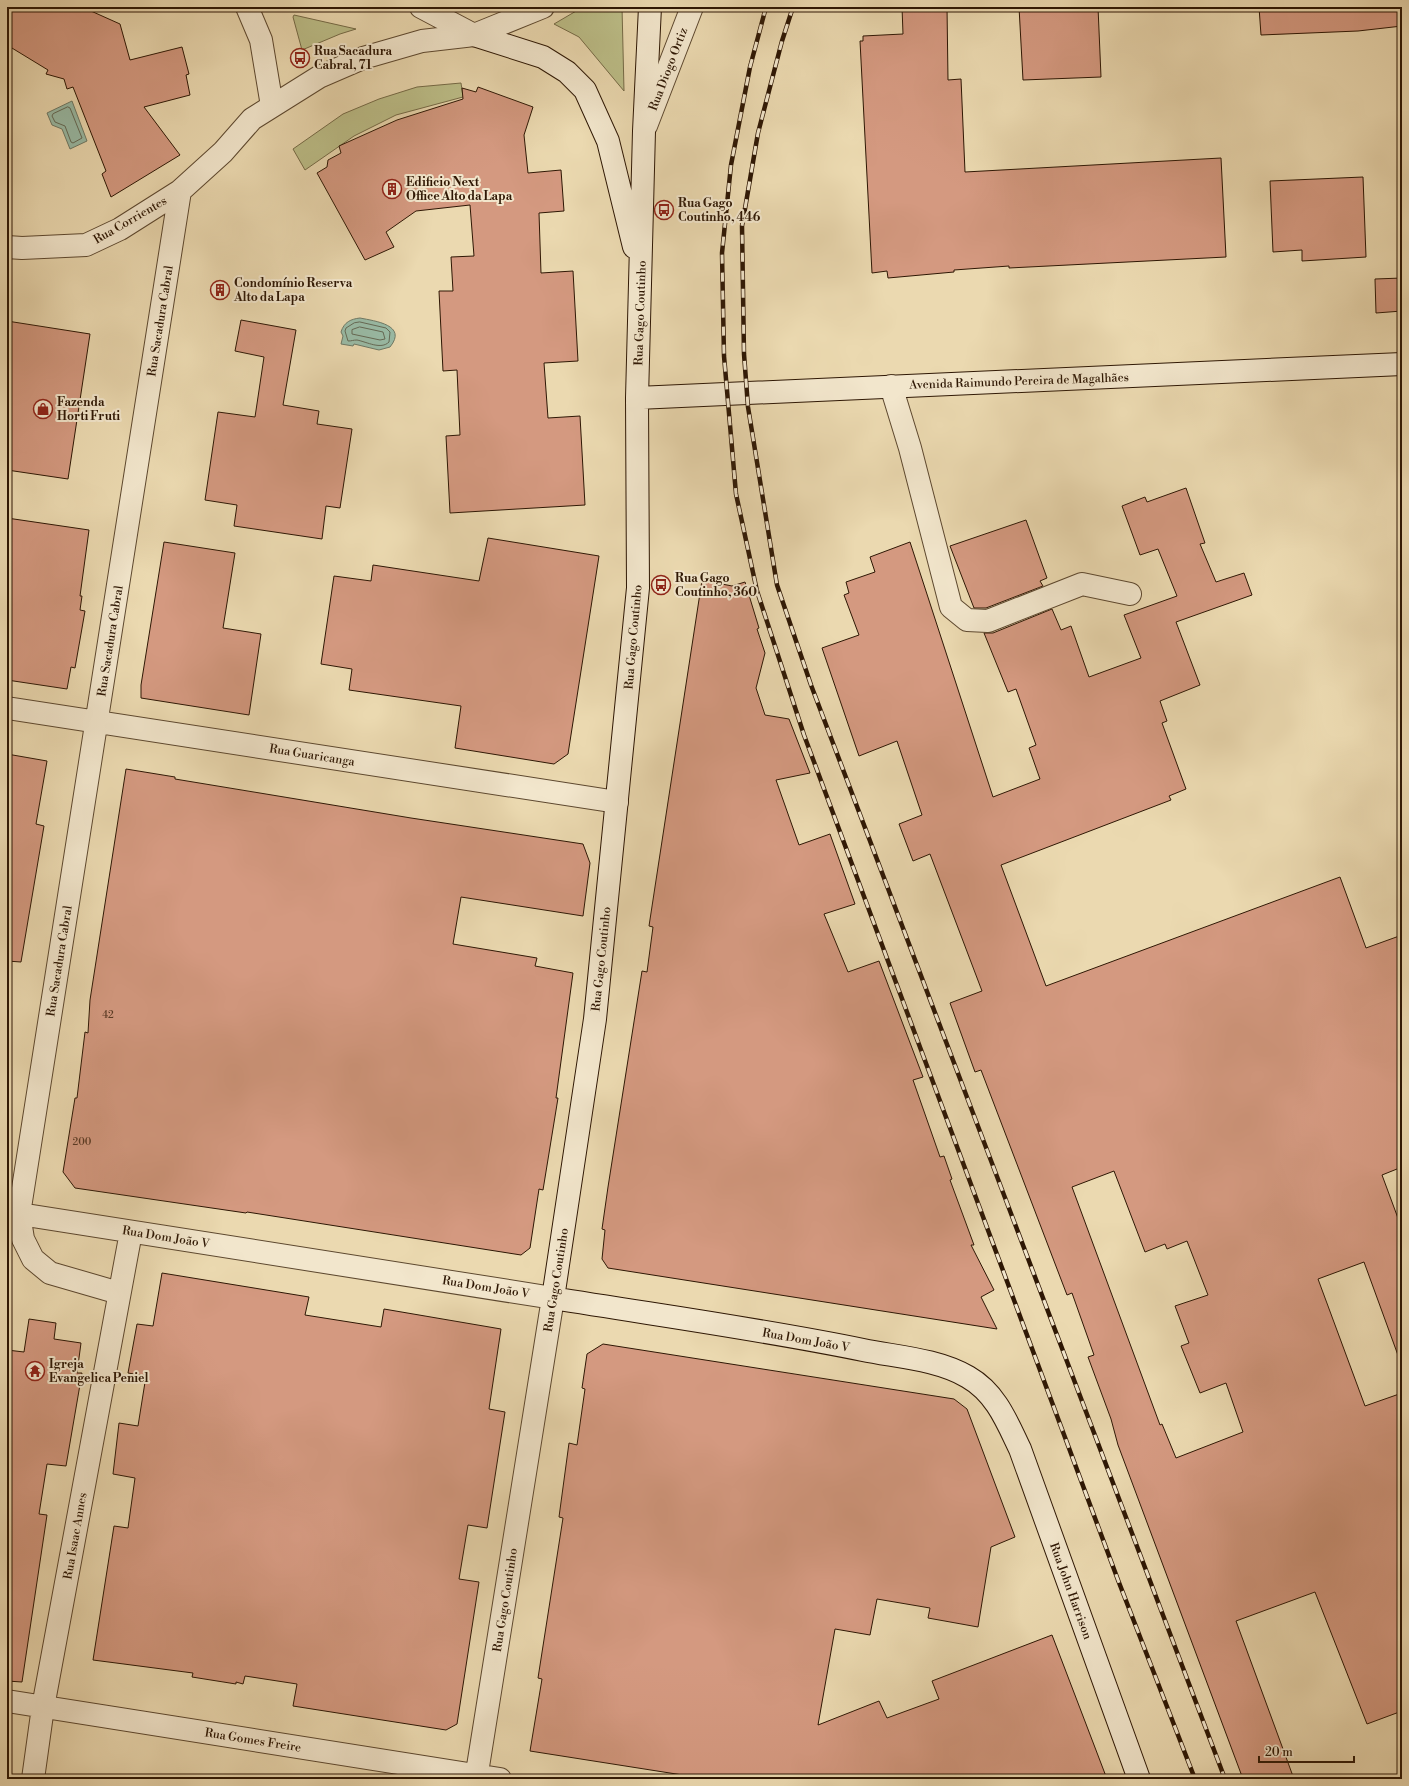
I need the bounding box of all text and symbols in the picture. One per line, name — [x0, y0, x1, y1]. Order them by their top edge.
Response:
street label: Rua Diogo Ortiz — [646, 25, 691, 113]
place label: Rua Sacadura Cabral, 71 — [314, 44, 393, 73]
bus stop icon: Rua Sacadura Cabral, 71 — [289, 47, 311, 69]
place label: Edificio Next Office Alto da Lapa — [406, 175, 513, 204]
building icon: Edificio Next Office Alto da Lapa — [381, 178, 403, 200]
street label: Rua Corrientes — [91, 193, 170, 247]
place label: Rua Gago Coutinho, 446 — [678, 196, 761, 225]
bus stop icon: Rua Gago Coutinho, 446 — [653, 199, 675, 221]
street label: Rua Gago Coutinho — [631, 260, 650, 366]
street label: Rua Sacadura Cabral — [144, 264, 177, 378]
place label: Condomínio Reserva Alto da Lapa — [233, 276, 353, 305]
building icon: Condomínio Reserva Alto da Lapa — [209, 279, 231, 301]
street label: Avenida Raimundo Pereira de Magalhães — [908, 370, 1129, 393]
place label: Fazenda Horti Fruti — [57, 395, 120, 424]
shop icon: Fazenda Horti Fruti — [32, 398, 54, 420]
place label: Rua Gago Coutinho, 360 — [675, 571, 757, 600]
bus stop icon: Rua Gago Coutinho, 360 — [650, 574, 672, 596]
street label: Rua Sacadura Cabral — [94, 584, 127, 698]
street label: Rua Gago Coutinho — [621, 584, 646, 690]
street label: Rua Guaricanga — [268, 741, 357, 770]
street label: Rua Sacadura Cabral — [43, 904, 76, 1018]
street label: Rua Gago Coutinho — [589, 906, 614, 1012]
house number: 42 — [102, 1009, 114, 1021]
house number: 200 — [73, 1136, 92, 1148]
street label: Rua Dom João V — [121, 1223, 211, 1252]
street label: Rua Gago Coutinho — [541, 1227, 572, 1333]
street label: Rua Dom João V — [441, 1273, 531, 1302]
street label: Rua Dom João V — [761, 1325, 851, 1356]
place label: Igreja Evangelica Peniel — [49, 1357, 149, 1386]
temple icon: Igreja Evangelica Peniel — [24, 1360, 46, 1382]
street label: Rua Isaac Annes — [60, 1491, 91, 1581]
street label: Rua John Harrison — [1046, 1541, 1095, 1642]
street label: Rua Gago Coutinho — [490, 1547, 521, 1653]
street label: Rua Gomes Freire — [204, 1725, 302, 1756]
scale bar — [1259, 1738, 1354, 1764]
text: 20 m — [1265, 1745, 1293, 1760]

